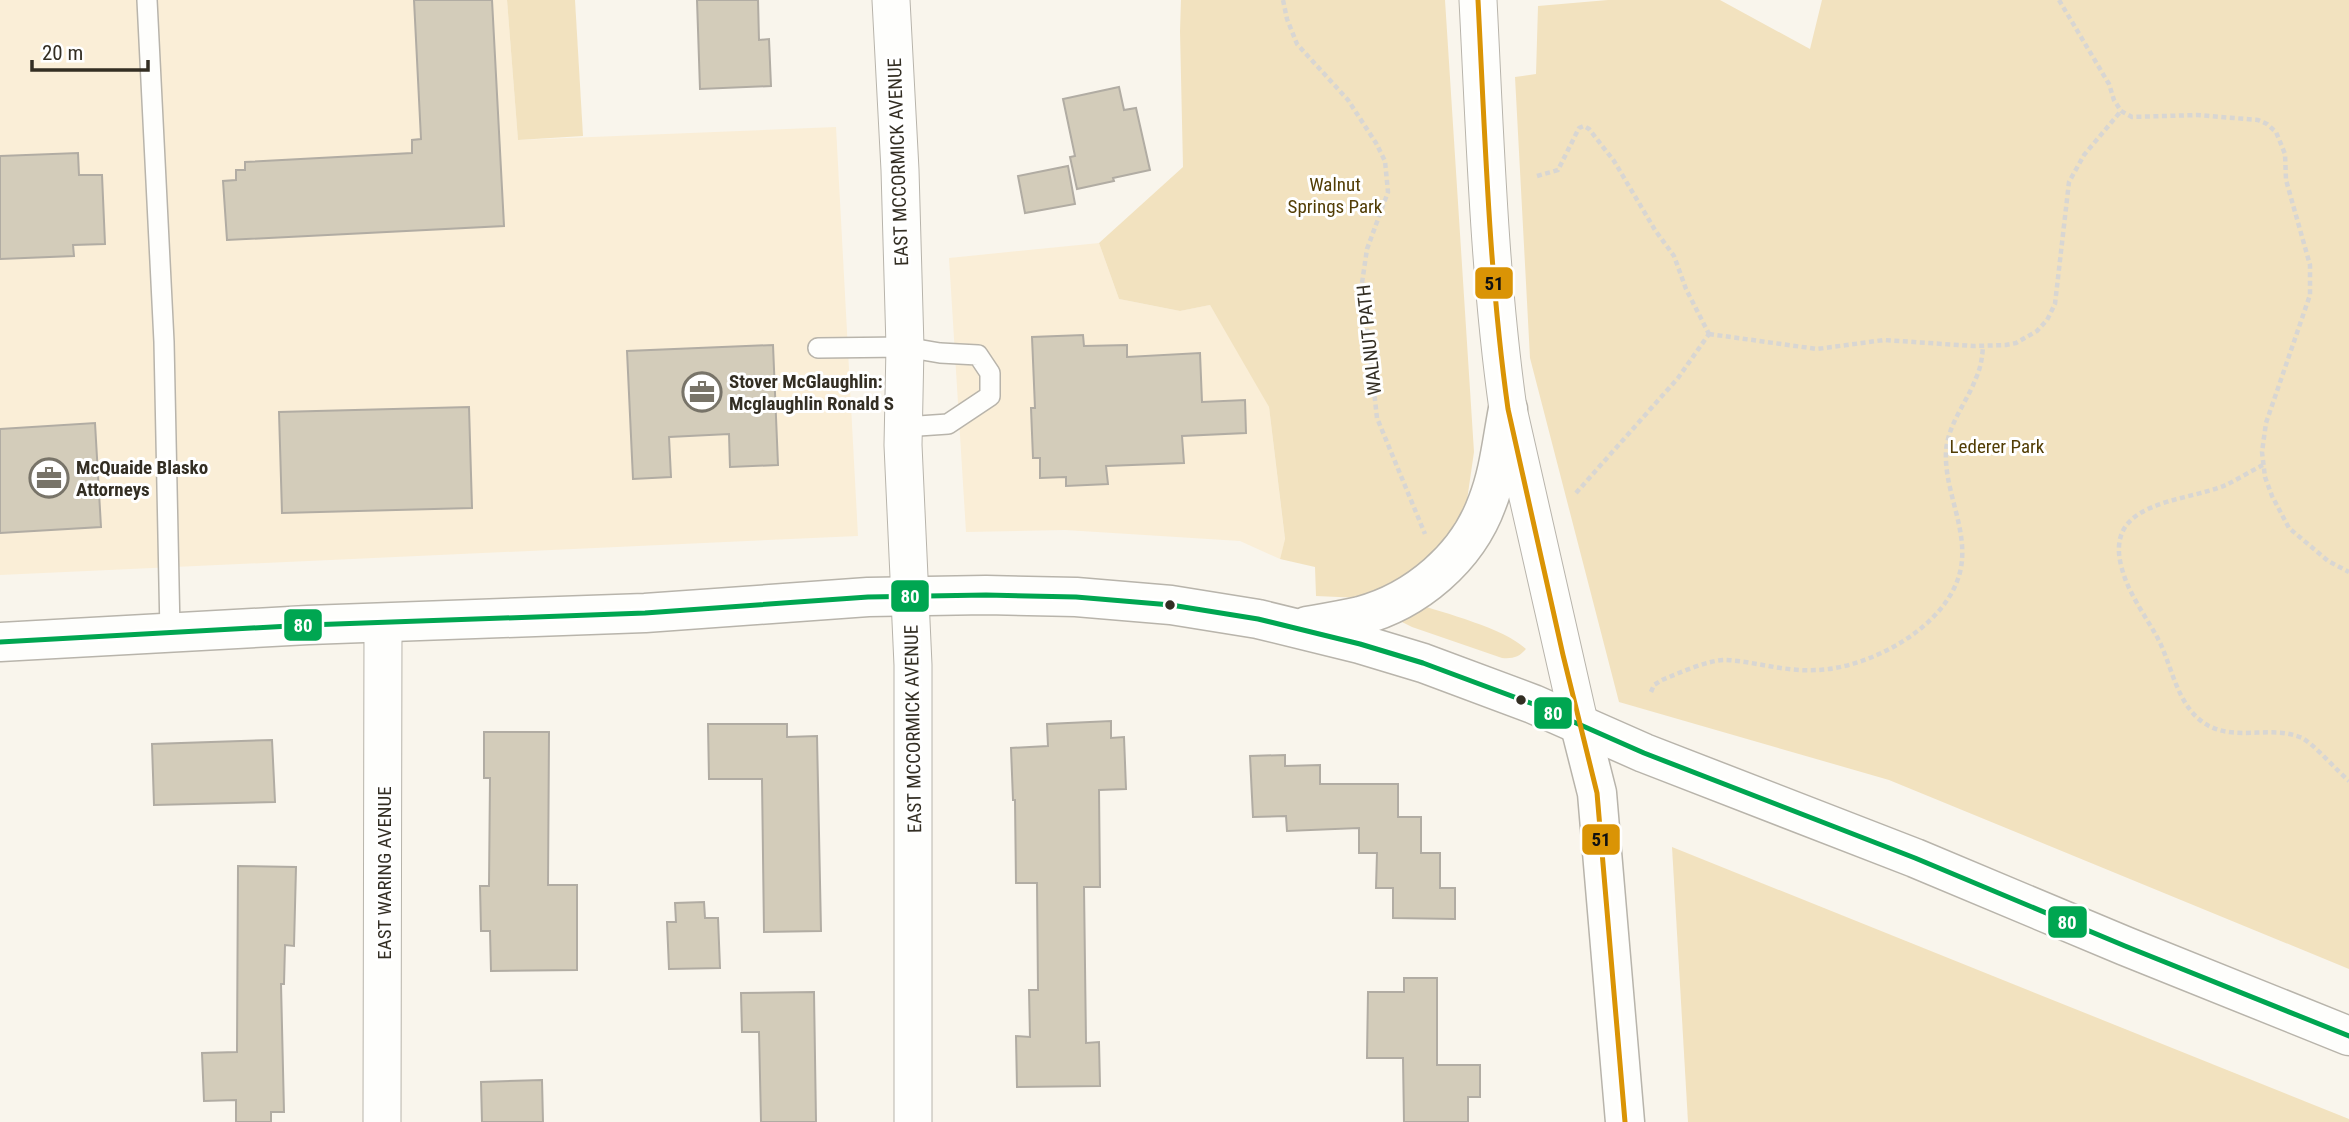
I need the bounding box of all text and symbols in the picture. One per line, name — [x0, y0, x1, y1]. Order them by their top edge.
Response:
scale bar — [32, 28, 147, 72]
text: 20 m — [42, 41, 83, 65]
street label: EAST MCCORMICK AVENUE — [883, 58, 913, 266]
park label: Walnut Springs Park — [1288, 173, 1383, 218]
line badge: 51 — [1474, 266, 1514, 300]
text: 51 — [1484, 272, 1504, 295]
street label: WALNUT PATH — [1352, 284, 1386, 396]
place label: Stover McGlaughlin: Mcglaughlin Ronald S — [729, 370, 894, 415]
office icon: Stover McGlaughlin: Mcglaughlin Ronald S — [681, 371, 723, 413]
park label: Lederer Park — [1950, 435, 2045, 458]
place label: McQuaide Blasko Attorneys — [76, 456, 208, 501]
office icon: McQuaide Blasko Attorneys — [28, 457, 70, 499]
line badge: 80 — [890, 579, 930, 613]
text: 80 — [900, 585, 920, 608]
unlabelled marker — [1163, 598, 1177, 612]
line badge: 80 — [283, 608, 323, 642]
text: 80 — [293, 614, 313, 637]
street label: EAST MCCORMICK AVENUE — [900, 625, 926, 833]
unlabelled marker — [1514, 693, 1528, 707]
line badge: 80 — [1533, 696, 1573, 730]
text: 80 — [1543, 702, 1563, 725]
street label: EAST WARING AVENUE — [373, 786, 396, 960]
line badge: 51 — [1581, 823, 1621, 856]
text: 51 — [1591, 828, 1611, 851]
line badge: 80 — [2047, 905, 2088, 939]
text: 80 — [2057, 911, 2077, 934]

